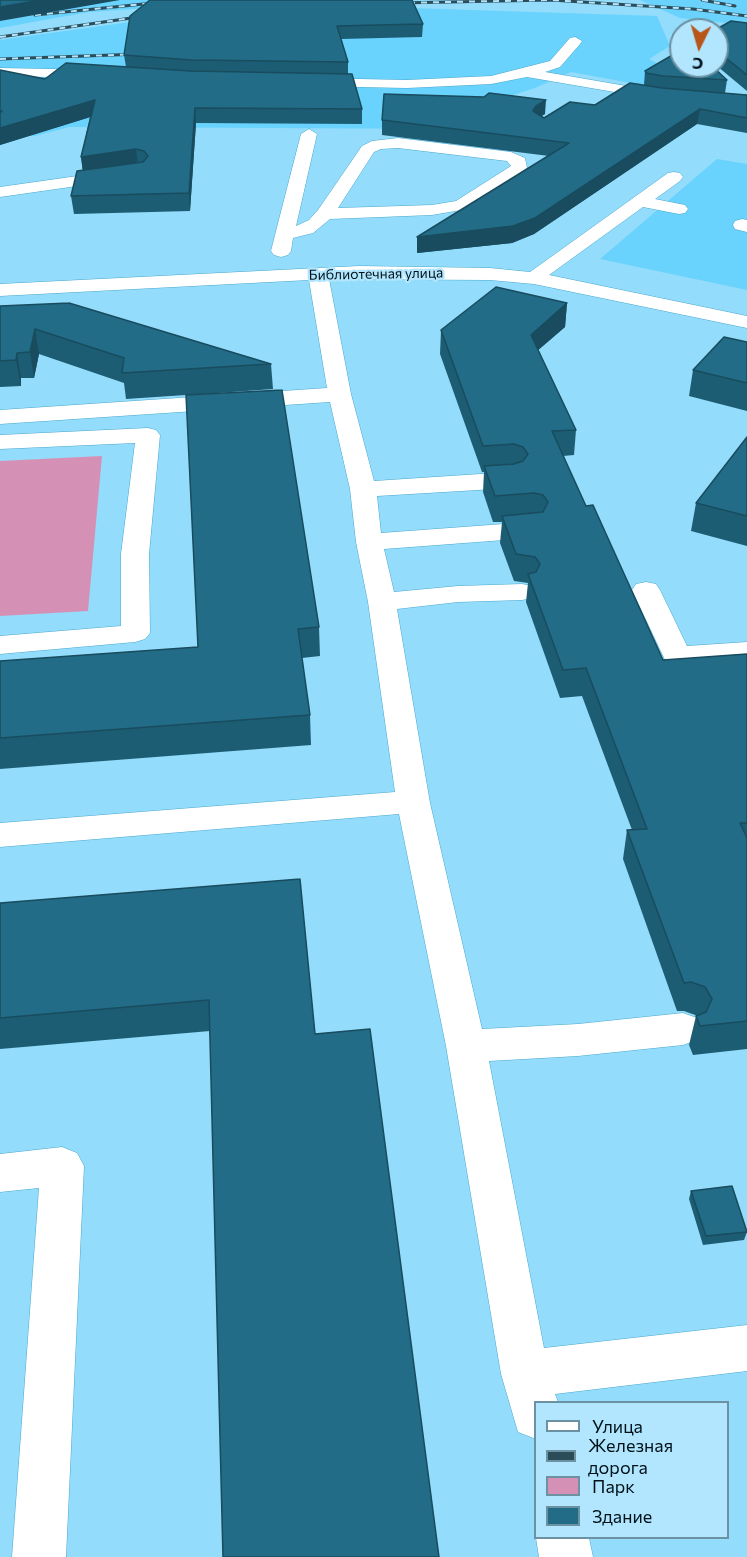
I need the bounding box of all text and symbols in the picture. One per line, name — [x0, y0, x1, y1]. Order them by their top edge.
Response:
north arrow — [669, 18, 729, 78]
text: С — [691, 54, 704, 74]
street label: Библиотечная улица — [309, 264, 443, 284]
legend — [534, 1401, 729, 1539]
text: Улица — [592, 1415, 643, 1437]
text: Железная дорога — [588, 1434, 673, 1478]
text: Парк — [592, 1475, 635, 1497]
text: Здание — [592, 1505, 652, 1527]

